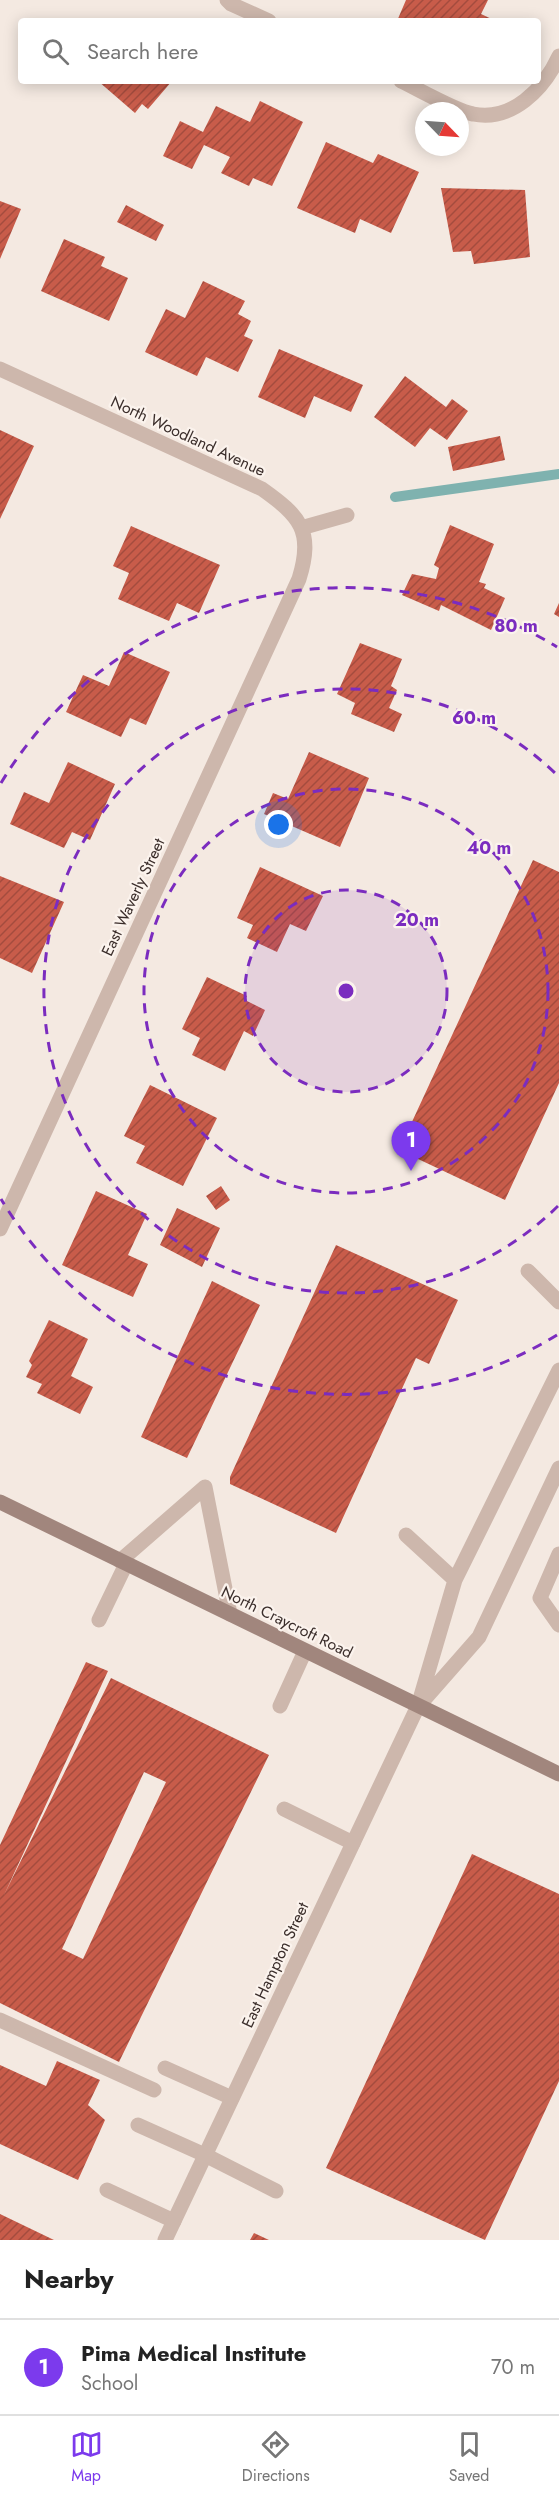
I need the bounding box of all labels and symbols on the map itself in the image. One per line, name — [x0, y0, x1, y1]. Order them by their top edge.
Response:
north arrow — [415, 102, 469, 156]
street label: North Woodland Avenue — [107, 390, 269, 482]
text: 80 m — [494, 613, 538, 639]
text: 60 m — [452, 705, 496, 731]
your location — [264, 810, 293, 839]
street label: East Waverly Street — [96, 834, 170, 960]
text: 40 m — [467, 835, 511, 861]
text: 20 m — [395, 907, 439, 933]
centre of rings — [336, 981, 356, 1001]
pin: 1 — [392, 1122, 430, 1171]
street label: North Craycroft Road — [217, 1580, 357, 1664]
street label: East Hampton Street — [236, 1898, 314, 2032]

